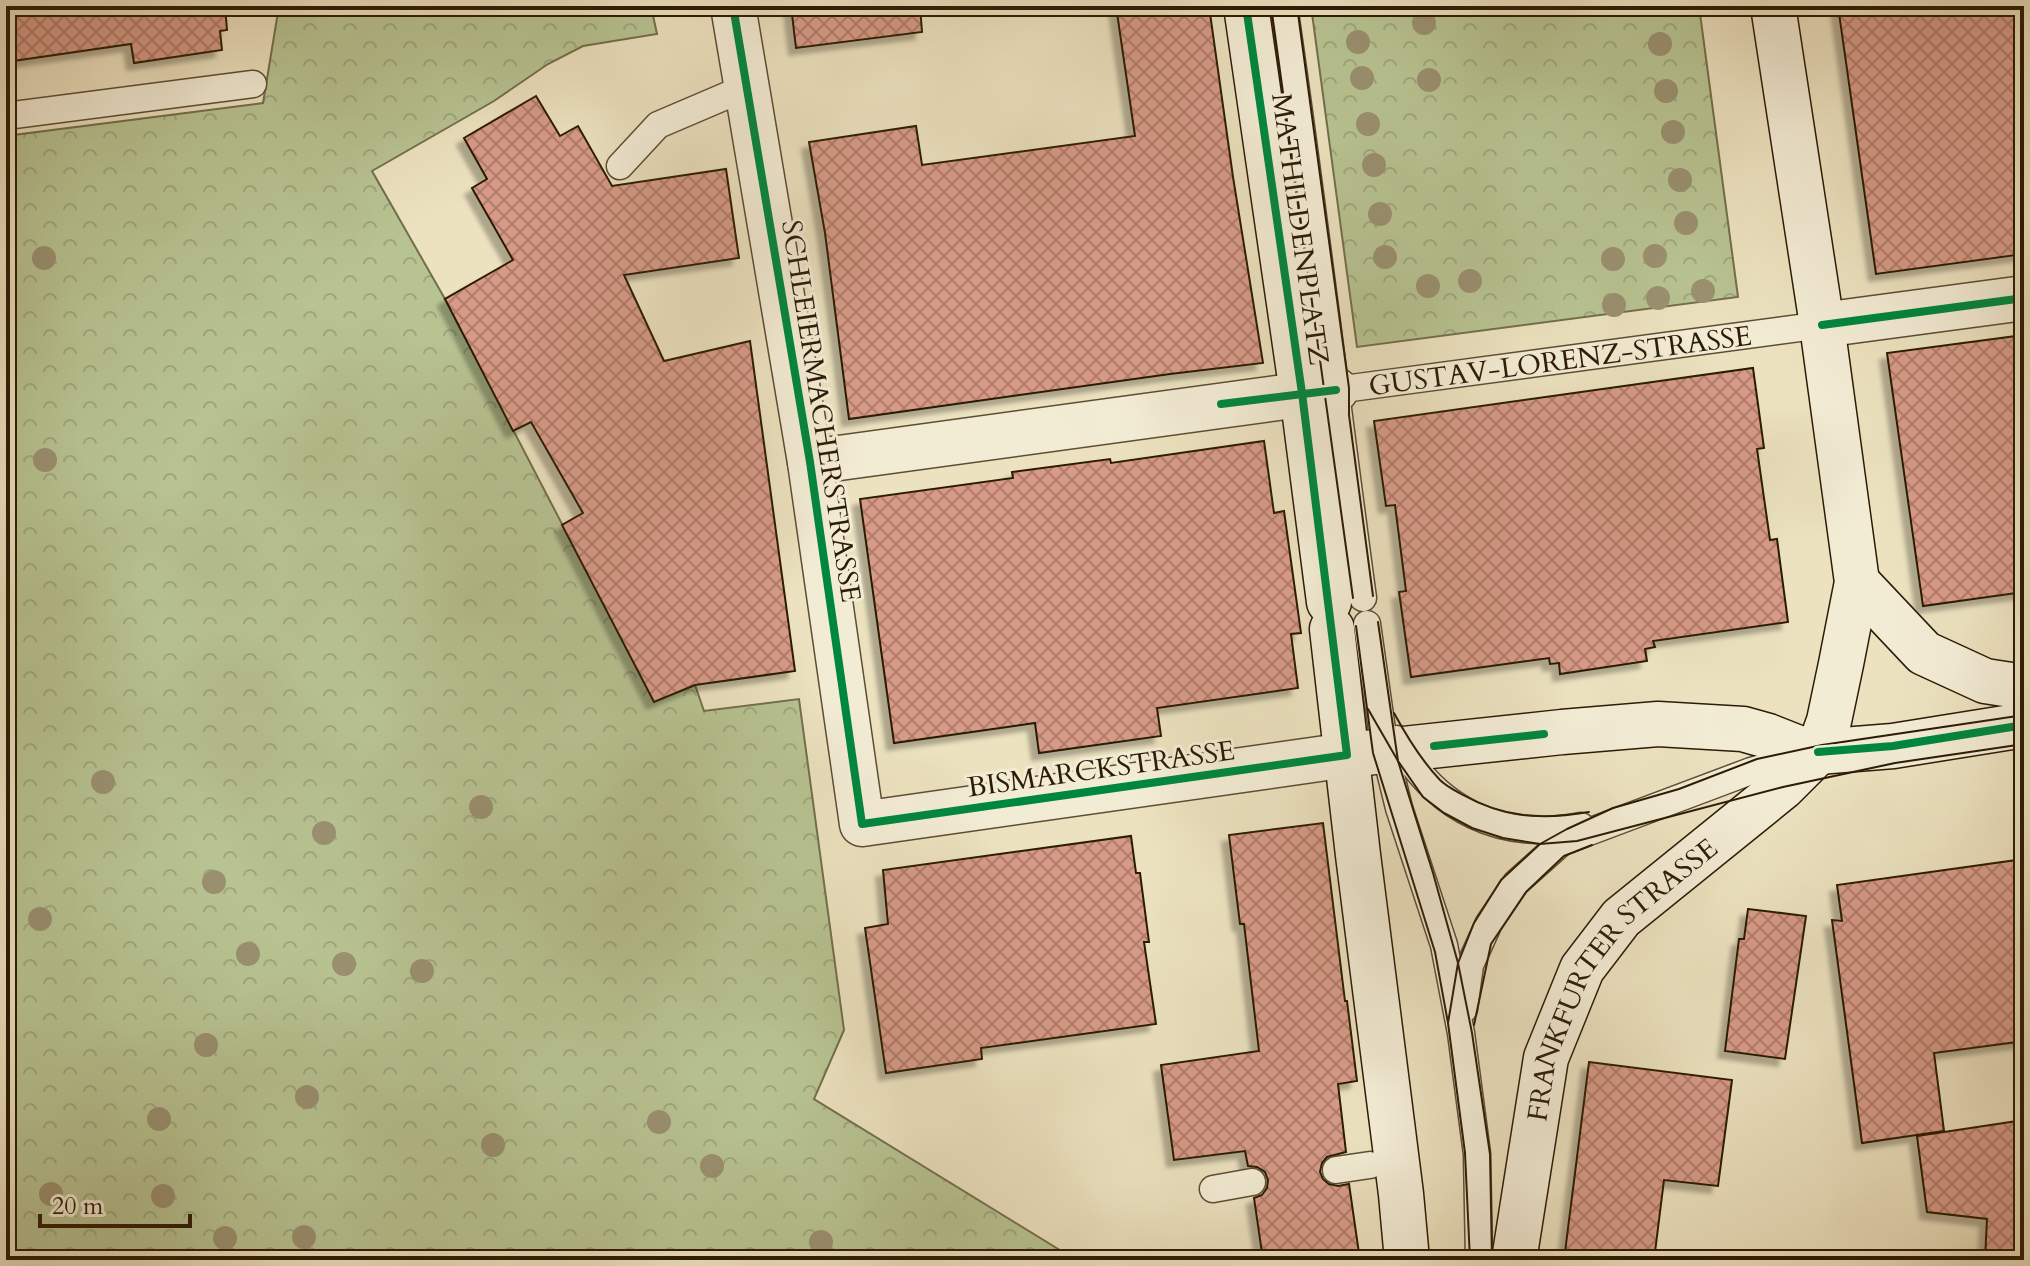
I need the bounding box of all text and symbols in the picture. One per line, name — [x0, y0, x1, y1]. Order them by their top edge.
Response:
street label: MATHILDENPLATZ — [1262, 91, 1338, 368]
street label: SCHLEIERMACHERSTRASSE — [772, 217, 870, 605]
street label: GUSTAV-LORENZ-STRASSE — [1366, 317, 1754, 405]
street label: BISMARCKSTRASSE — [965, 731, 1237, 807]
street label: FRANKFURTER STRASSE — [1518, 830, 1726, 1124]
scale bar — [40, 1178, 190, 1228]
text: 20 m — [52, 1190, 104, 1223]

